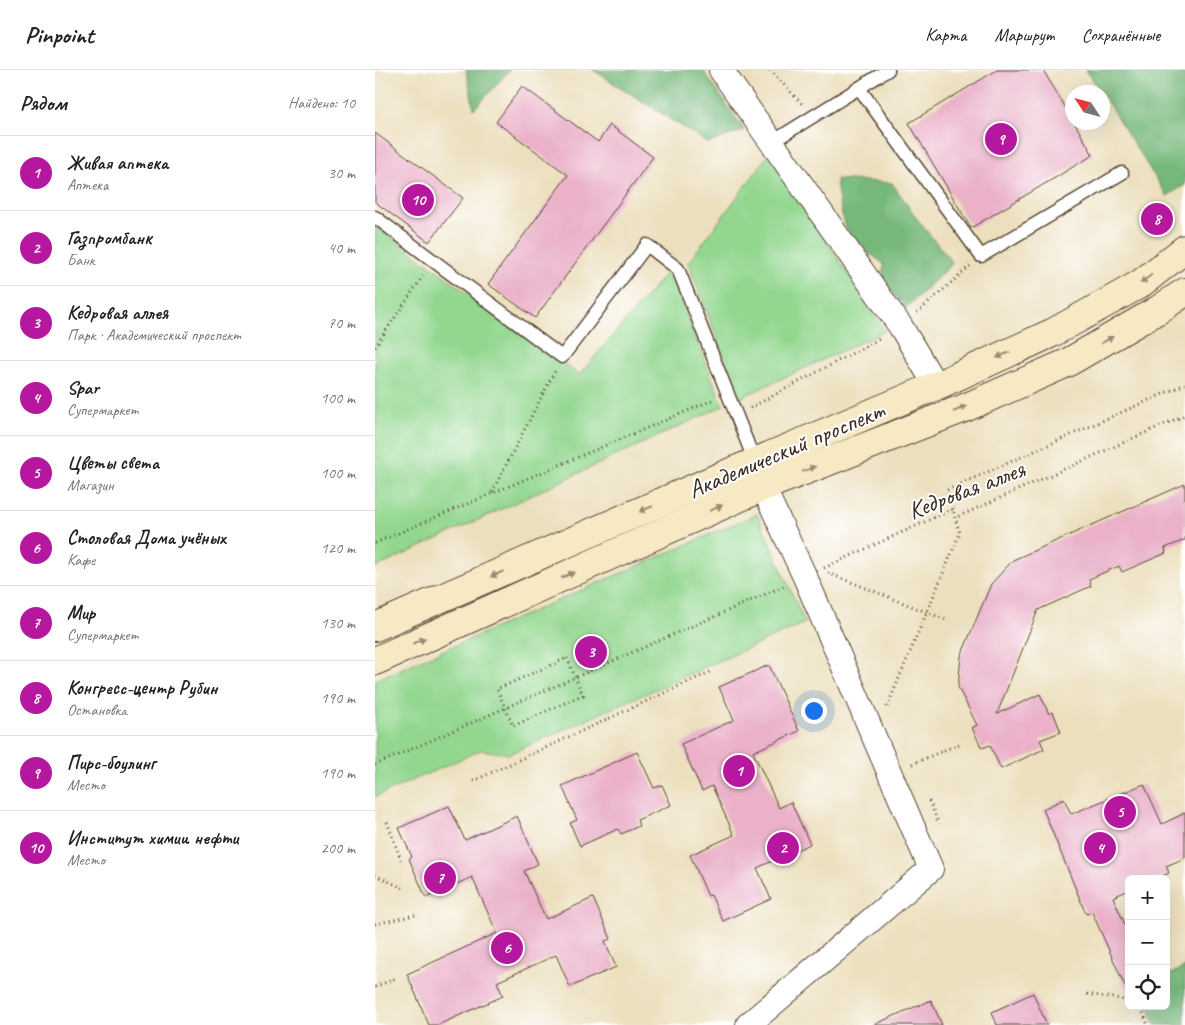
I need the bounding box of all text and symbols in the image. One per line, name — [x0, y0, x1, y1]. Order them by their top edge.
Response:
text: Pinpoint — [25, 20, 94, 50]
text: Карта — [925, 24, 966, 46]
text: Маршрут — [994, 24, 1054, 46]
text: Сохранённые — [1082, 24, 1160, 46]
north arrow — [1065, 85, 1110, 130]
text: Рядом — [20, 90, 67, 116]
text: Найдено: 10 — [288, 93, 355, 113]
pin: 9 — [985, 120, 1017, 158]
text: Живая аптека — [67, 151, 168, 175]
text: 1 — [32, 163, 40, 183]
text: 30 m — [328, 163, 355, 183]
text: Аптека — [67, 175, 108, 195]
pin: 10 — [402, 181, 434, 219]
pin: 8 — [1141, 200, 1173, 238]
text: Газпромбанк — [67, 226, 151, 250]
text: 2 — [32, 238, 40, 258]
text: 40 m — [328, 238, 355, 258]
text: Банк — [67, 250, 95, 270]
one-way arrow — [1140, 273, 1153, 284]
text: Кедровая аллея — [67, 301, 168, 325]
text: 3 — [32, 313, 40, 333]
text: 70 m — [328, 313, 355, 333]
text: Парк · Академический проспект — [67, 325, 241, 345]
one-way arrow — [1100, 336, 1113, 345]
one-way arrow — [996, 352, 1010, 360]
text: Spar — [67, 376, 99, 400]
text: 4 — [32, 388, 40, 408]
text: 100 m — [321, 388, 355, 408]
street label: Академический проспект — [683, 394, 890, 506]
text: Супермаркет — [67, 400, 138, 420]
one-way arrow — [953, 405, 967, 413]
text: Цветы света — [67, 451, 159, 475]
street label: Кедровая аллея — [903, 453, 1030, 527]
text: 5 — [33, 463, 39, 483]
text: 100 m — [321, 463, 355, 483]
one-way arrow — [801, 465, 816, 472]
text: Магазин — [67, 475, 114, 495]
one-way arrow — [709, 503, 723, 511]
one-way arrow — [639, 505, 653, 513]
text: Столовая Дома учёных — [67, 526, 225, 550]
text: 6 — [32, 538, 40, 558]
text: 120 m — [321, 538, 355, 558]
text: Кафе — [67, 550, 95, 570]
one-way arrow — [490, 570, 504, 578]
one-way arrow — [561, 570, 575, 578]
text: Мир — [67, 601, 95, 625]
text: 7 — [32, 613, 40, 633]
text: 130 m — [321, 613, 355, 633]
text: Супермаркет — [67, 625, 138, 645]
pin: 3 — [575, 633, 607, 671]
one-way arrow — [412, 637, 426, 645]
text: Конгресс-центр Рубин — [67, 676, 217, 700]
text: 8 — [32, 688, 40, 708]
text: 190 m — [321, 688, 355, 708]
your location — [801, 698, 827, 724]
text: Остановка — [67, 700, 127, 720]
text: Пирс-боулинг — [67, 751, 156, 775]
pin: 1 — [723, 752, 755, 790]
text: 9 — [32, 763, 40, 783]
text: 190 m — [321, 763, 355, 783]
text: Место — [67, 775, 105, 795]
pin: 5 — [1104, 793, 1136, 831]
text: Институт химии нефти — [67, 826, 238, 850]
pin: 2 — [767, 829, 799, 867]
pin: 4 — [1084, 829, 1116, 867]
text: 10 — [29, 838, 43, 858]
text: 200 m — [321, 838, 355, 858]
text: Место — [67, 850, 105, 870]
pin: 7 — [424, 859, 456, 897]
map controls — [1125, 875, 1170, 1010]
button: + — [1125, 875, 1170, 920]
button: − — [1125, 920, 1170, 965]
pin: 6 — [491, 929, 523, 967]
button: locate — [1125, 965, 1170, 1010]

